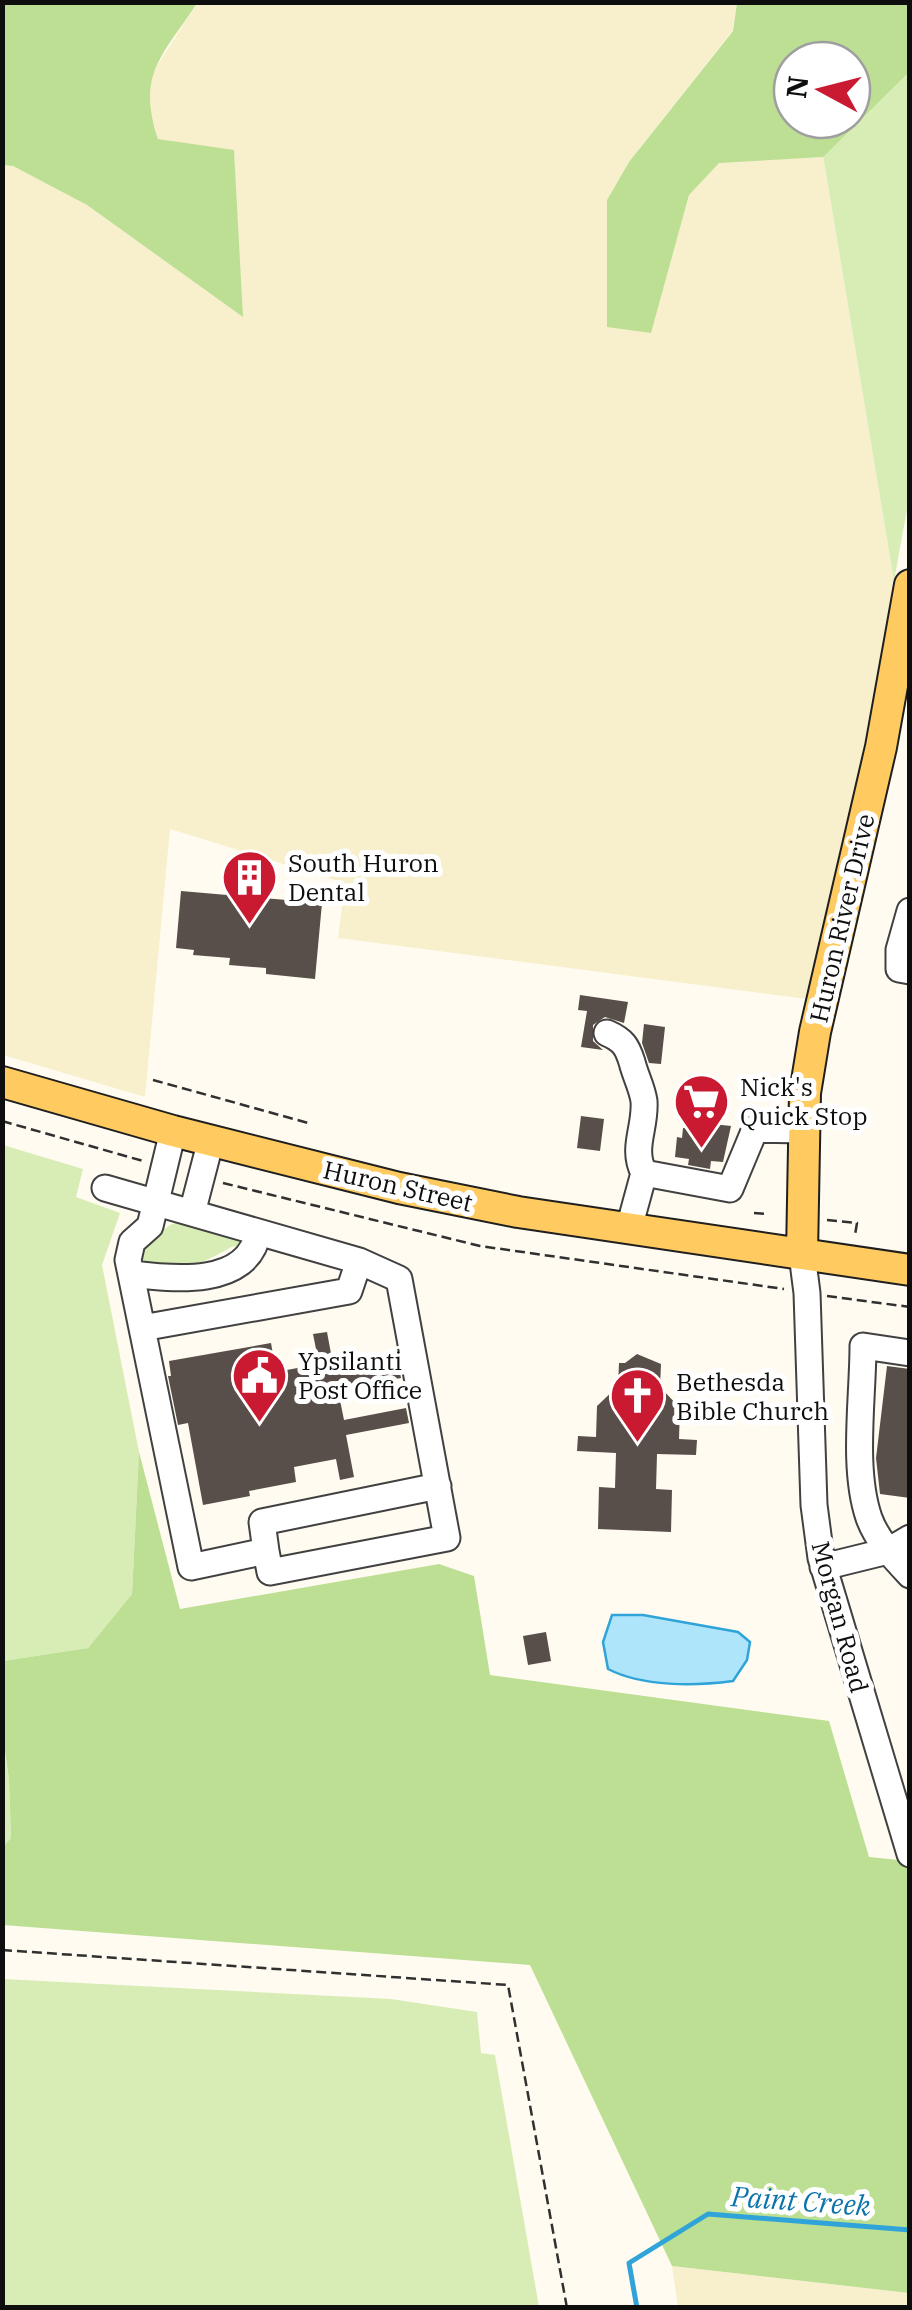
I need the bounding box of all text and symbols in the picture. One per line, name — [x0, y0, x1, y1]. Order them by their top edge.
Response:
north arrow — [772, 40, 872, 140]
text: N — [777, 74, 816, 100]
street label: Huron River Drive — [801, 810, 882, 1025]
place label: South Huron Dental — [288, 846, 439, 908]
building icon: South Huron Dental — [219, 847, 279, 926]
place label: Nick's Quick Stop — [740, 1070, 868, 1132]
supermarket icon: Nick's Quick Stop — [671, 1071, 731, 1150]
street label: Huron Street — [320, 1152, 476, 1219]
place label: Ypsilanti Post Office — [298, 1344, 422, 1406]
public building icon: Ypsilanti Post Office — [229, 1345, 289, 1424]
place label: Bethesda Bible Church — [676, 1365, 829, 1427]
church icon: Bethesda Bible Church — [607, 1366, 667, 1445]
street label: Morgan Road — [804, 1537, 877, 1696]
water label: Paint Creek — [729, 2177, 872, 2224]

